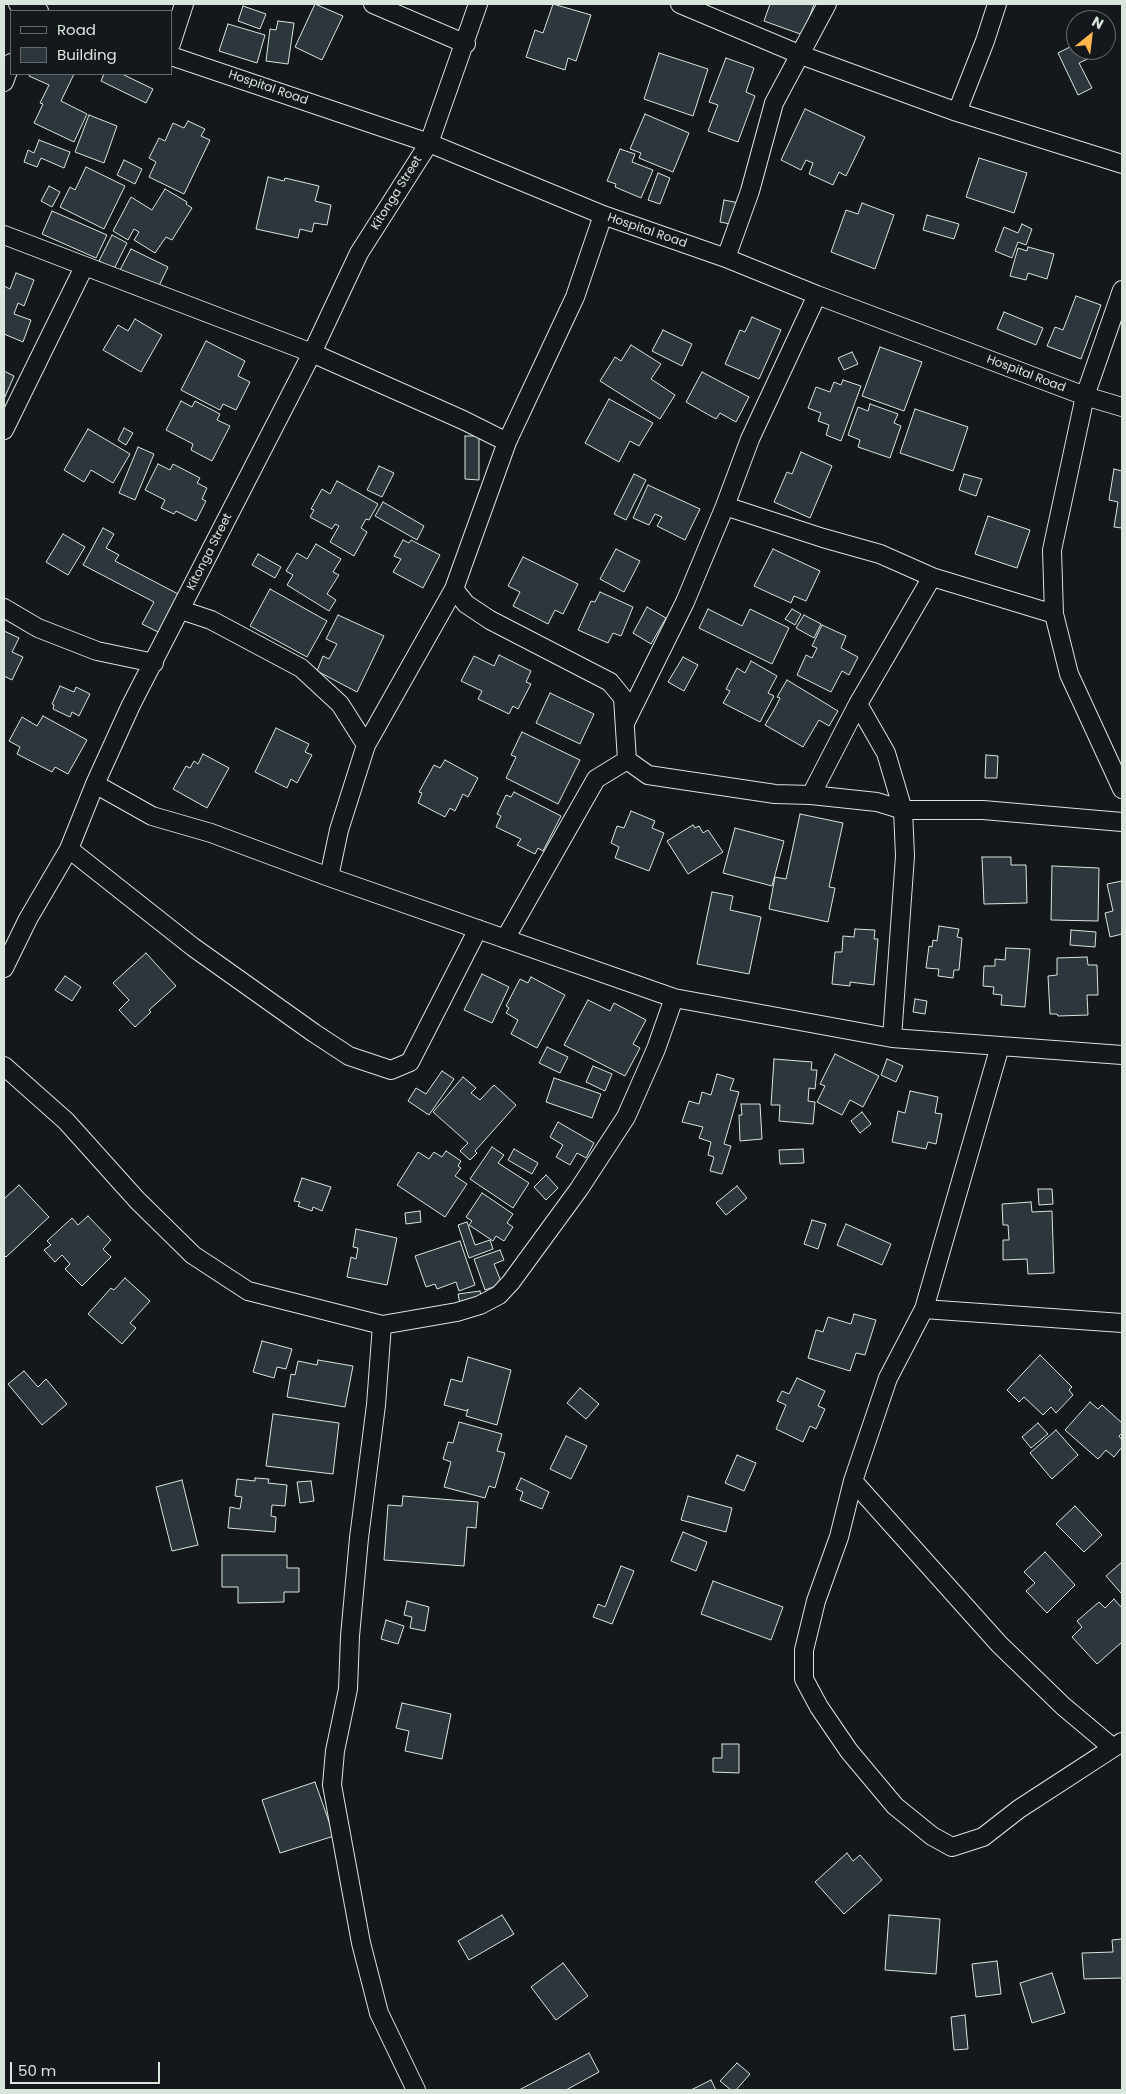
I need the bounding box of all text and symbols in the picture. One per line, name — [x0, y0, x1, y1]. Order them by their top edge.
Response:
legend — [10, 10, 172, 75]
north arrow — [1066, 10, 1116, 60]
text: N — [1088, 11, 1107, 34]
text: Road — [57, 19, 96, 40]
text: Building — [57, 44, 117, 65]
street label: Hospital Road — [226, 68, 310, 108]
street label: Kitonga Street — [369, 153, 425, 233]
street label: Hospital Road — [605, 211, 689, 251]
street label: Hospital Road — [985, 352, 1067, 396]
street label: Kitonga Street — [184, 511, 236, 593]
scale bar — [12, 2052, 162, 2084]
text: 50 m — [18, 2060, 56, 2081]

